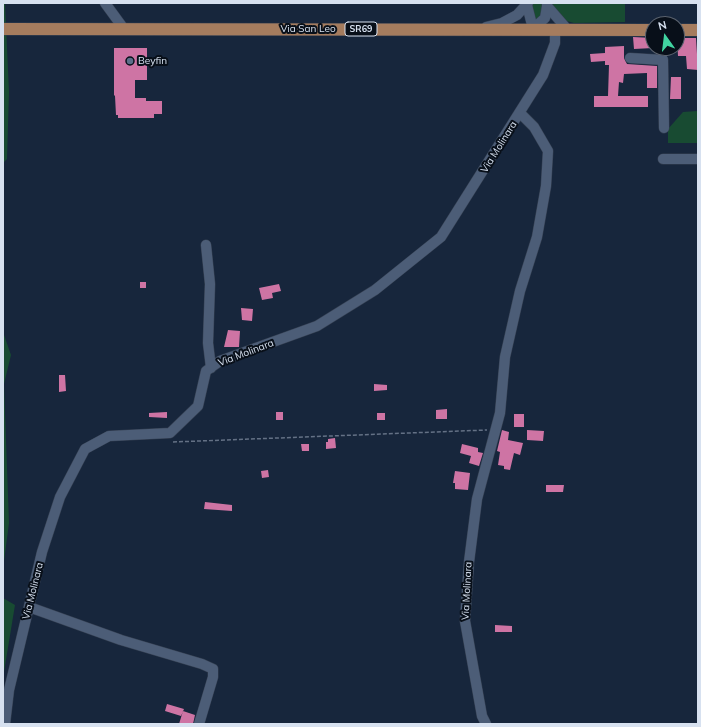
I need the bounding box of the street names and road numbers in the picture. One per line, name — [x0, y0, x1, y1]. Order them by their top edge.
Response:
road number: SR69 — [345, 22, 377, 36]
street label: Via San Leo — [280, 23, 336, 35]
street label: Via Molinara — [478, 119, 520, 175]
street label: Via Molinara — [217, 337, 275, 369]
street label: Via Molinara — [20, 561, 46, 621]
street label: Via Molinara — [459, 561, 475, 621]

